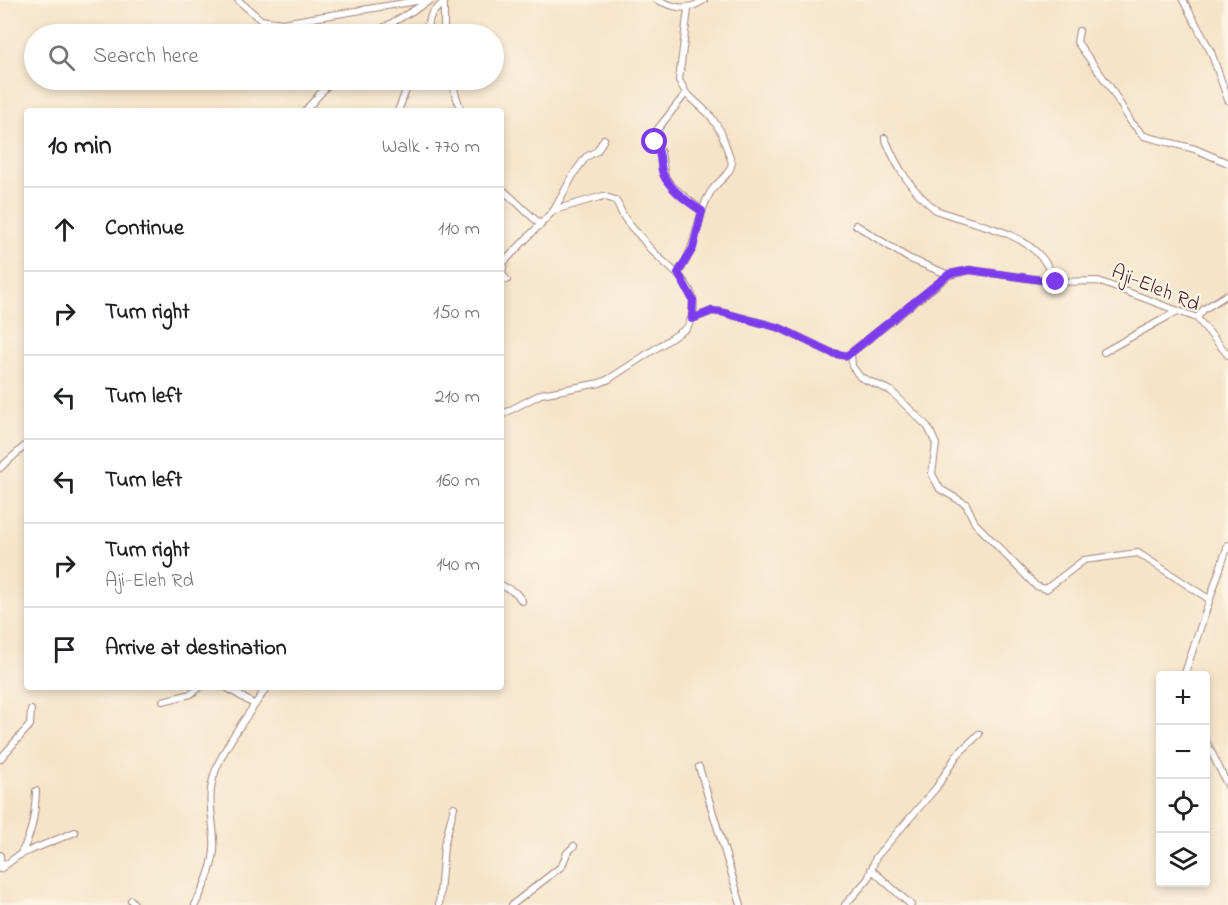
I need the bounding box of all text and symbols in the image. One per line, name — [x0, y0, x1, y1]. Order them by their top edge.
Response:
search box — [24, 24, 504, 90]
icon: search — [45, 41, 78, 74]
text: Search here — [93, 41, 198, 73]
text: 10 min — [48, 128, 112, 166]
route start — [641, 128, 667, 154]
text: Walk · 770 m — [382, 133, 480, 162]
icon: ahead — [48, 213, 81, 246]
text: Continue — [105, 213, 184, 245]
text: 110 m — [438, 215, 480, 244]
street label: Aji-Eleh Rd — [1106, 258, 1204, 320]
route end — [1042, 268, 1068, 294]
icon: right — [48, 297, 81, 330]
text: Turn right — [105, 297, 190, 329]
text: 150 m — [433, 299, 480, 328]
icon: left — [48, 381, 81, 414]
text: Turn left — [105, 381, 182, 413]
text: 210 m — [435, 383, 480, 412]
icon: left — [48, 465, 81, 498]
text: Turn left — [105, 465, 182, 497]
text: 160 m — [436, 467, 480, 496]
text: Turn right — [105, 535, 190, 567]
icon: right — [48, 549, 81, 582]
text: 140 m — [436, 551, 480, 580]
text: Aji-Eleh Rd — [105, 567, 194, 596]
icon: arrive — [48, 633, 81, 666]
text: Arrive at destination — [105, 633, 287, 665]
map controls — [1156, 671, 1210, 887]
button: + — [1156, 671, 1210, 725]
button: − — [1156, 725, 1210, 779]
button: locate — [1156, 779, 1210, 833]
button: layers — [1156, 833, 1210, 887]

